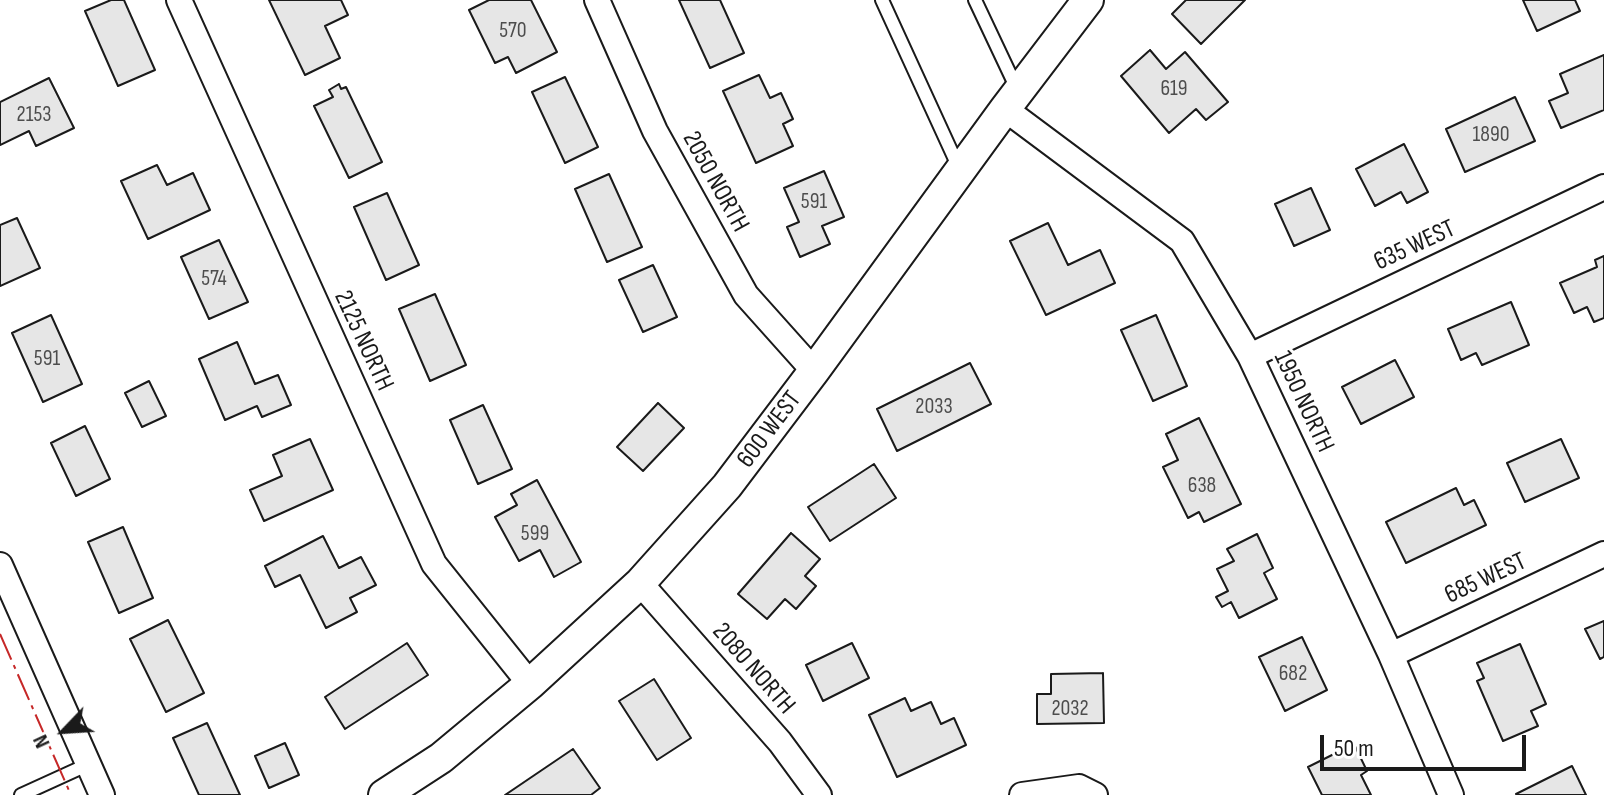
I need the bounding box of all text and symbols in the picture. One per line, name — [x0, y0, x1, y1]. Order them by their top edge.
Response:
house number: 570 — [499, 18, 527, 44]
house number: 619 — [1160, 76, 1188, 102]
house number: 2153 — [17, 102, 51, 128]
house number: 1890 — [1473, 122, 1509, 148]
street label: 2050 NORTH — [675, 126, 755, 238]
house number: 591 — [801, 189, 827, 215]
street label: 635 WEST — [1369, 214, 1461, 278]
house number: 574 — [201, 266, 227, 292]
street label: 2125 NORTH — [326, 286, 400, 396]
house number: 591 — [34, 346, 60, 372]
street label: 1950 NORTH — [1266, 346, 1340, 458]
street label: 600 WEST — [731, 386, 809, 474]
house number: 2033 — [915, 394, 953, 420]
house number: 638 — [1188, 473, 1216, 499]
house number: 599 — [521, 521, 549, 547]
street label: 685 WEST — [1440, 547, 1532, 611]
street label: 2080 NORTH — [705, 617, 801, 721]
house number: 682 — [1279, 661, 1307, 687]
north arrow — [24, 691, 104, 771]
house number: 2032 — [1051, 696, 1089, 722]
scale bar — [1324, 719, 1530, 769]
text: N — [27, 730, 57, 752]
text: 50 m — [1334, 734, 1374, 763]

